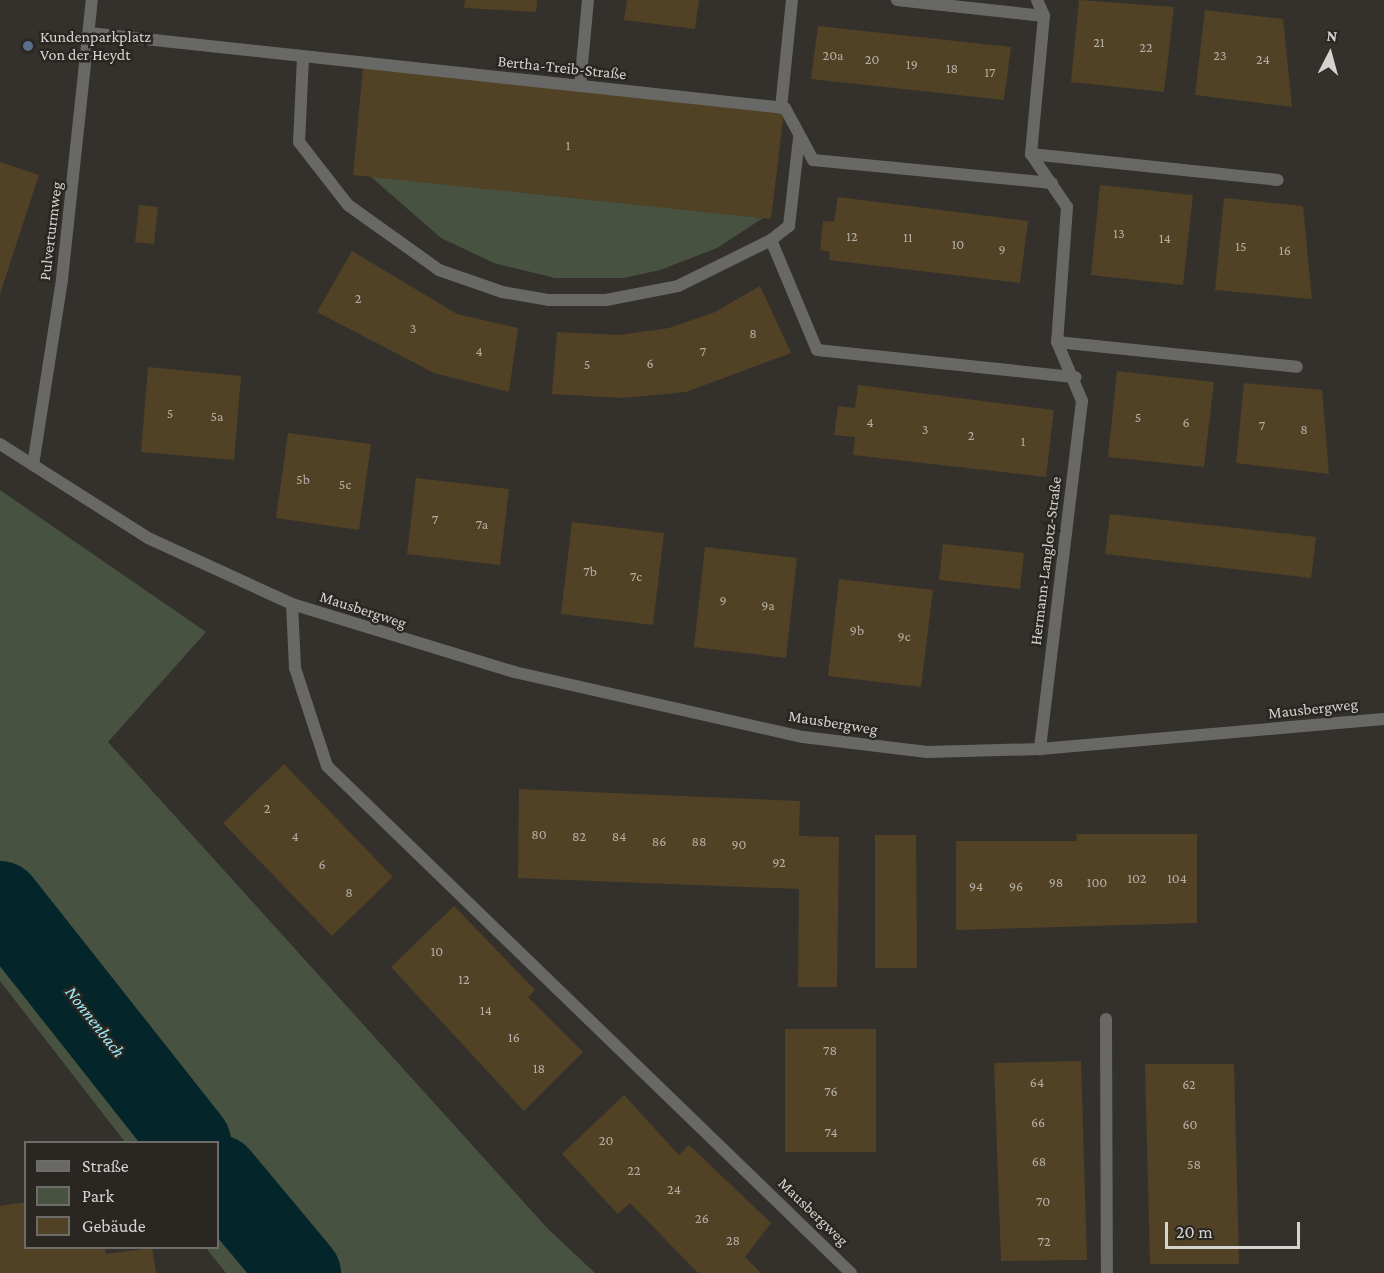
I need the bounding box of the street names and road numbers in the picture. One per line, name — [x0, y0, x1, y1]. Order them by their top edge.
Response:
street label: Bertha-Treib-Straße — [497, 52, 627, 84]
street label: Pulverturmweg — [35, 181, 67, 281]
street label: Hermann-Langlotz-Straße — [1026, 476, 1066, 646]
street label: Mausbergweg — [317, 587, 409, 633]
street label: Mausbergweg — [1267, 695, 1359, 723]
street label: Mausbergweg — [787, 706, 879, 740]
street label: Mausbergweg — [774, 1174, 852, 1250]

